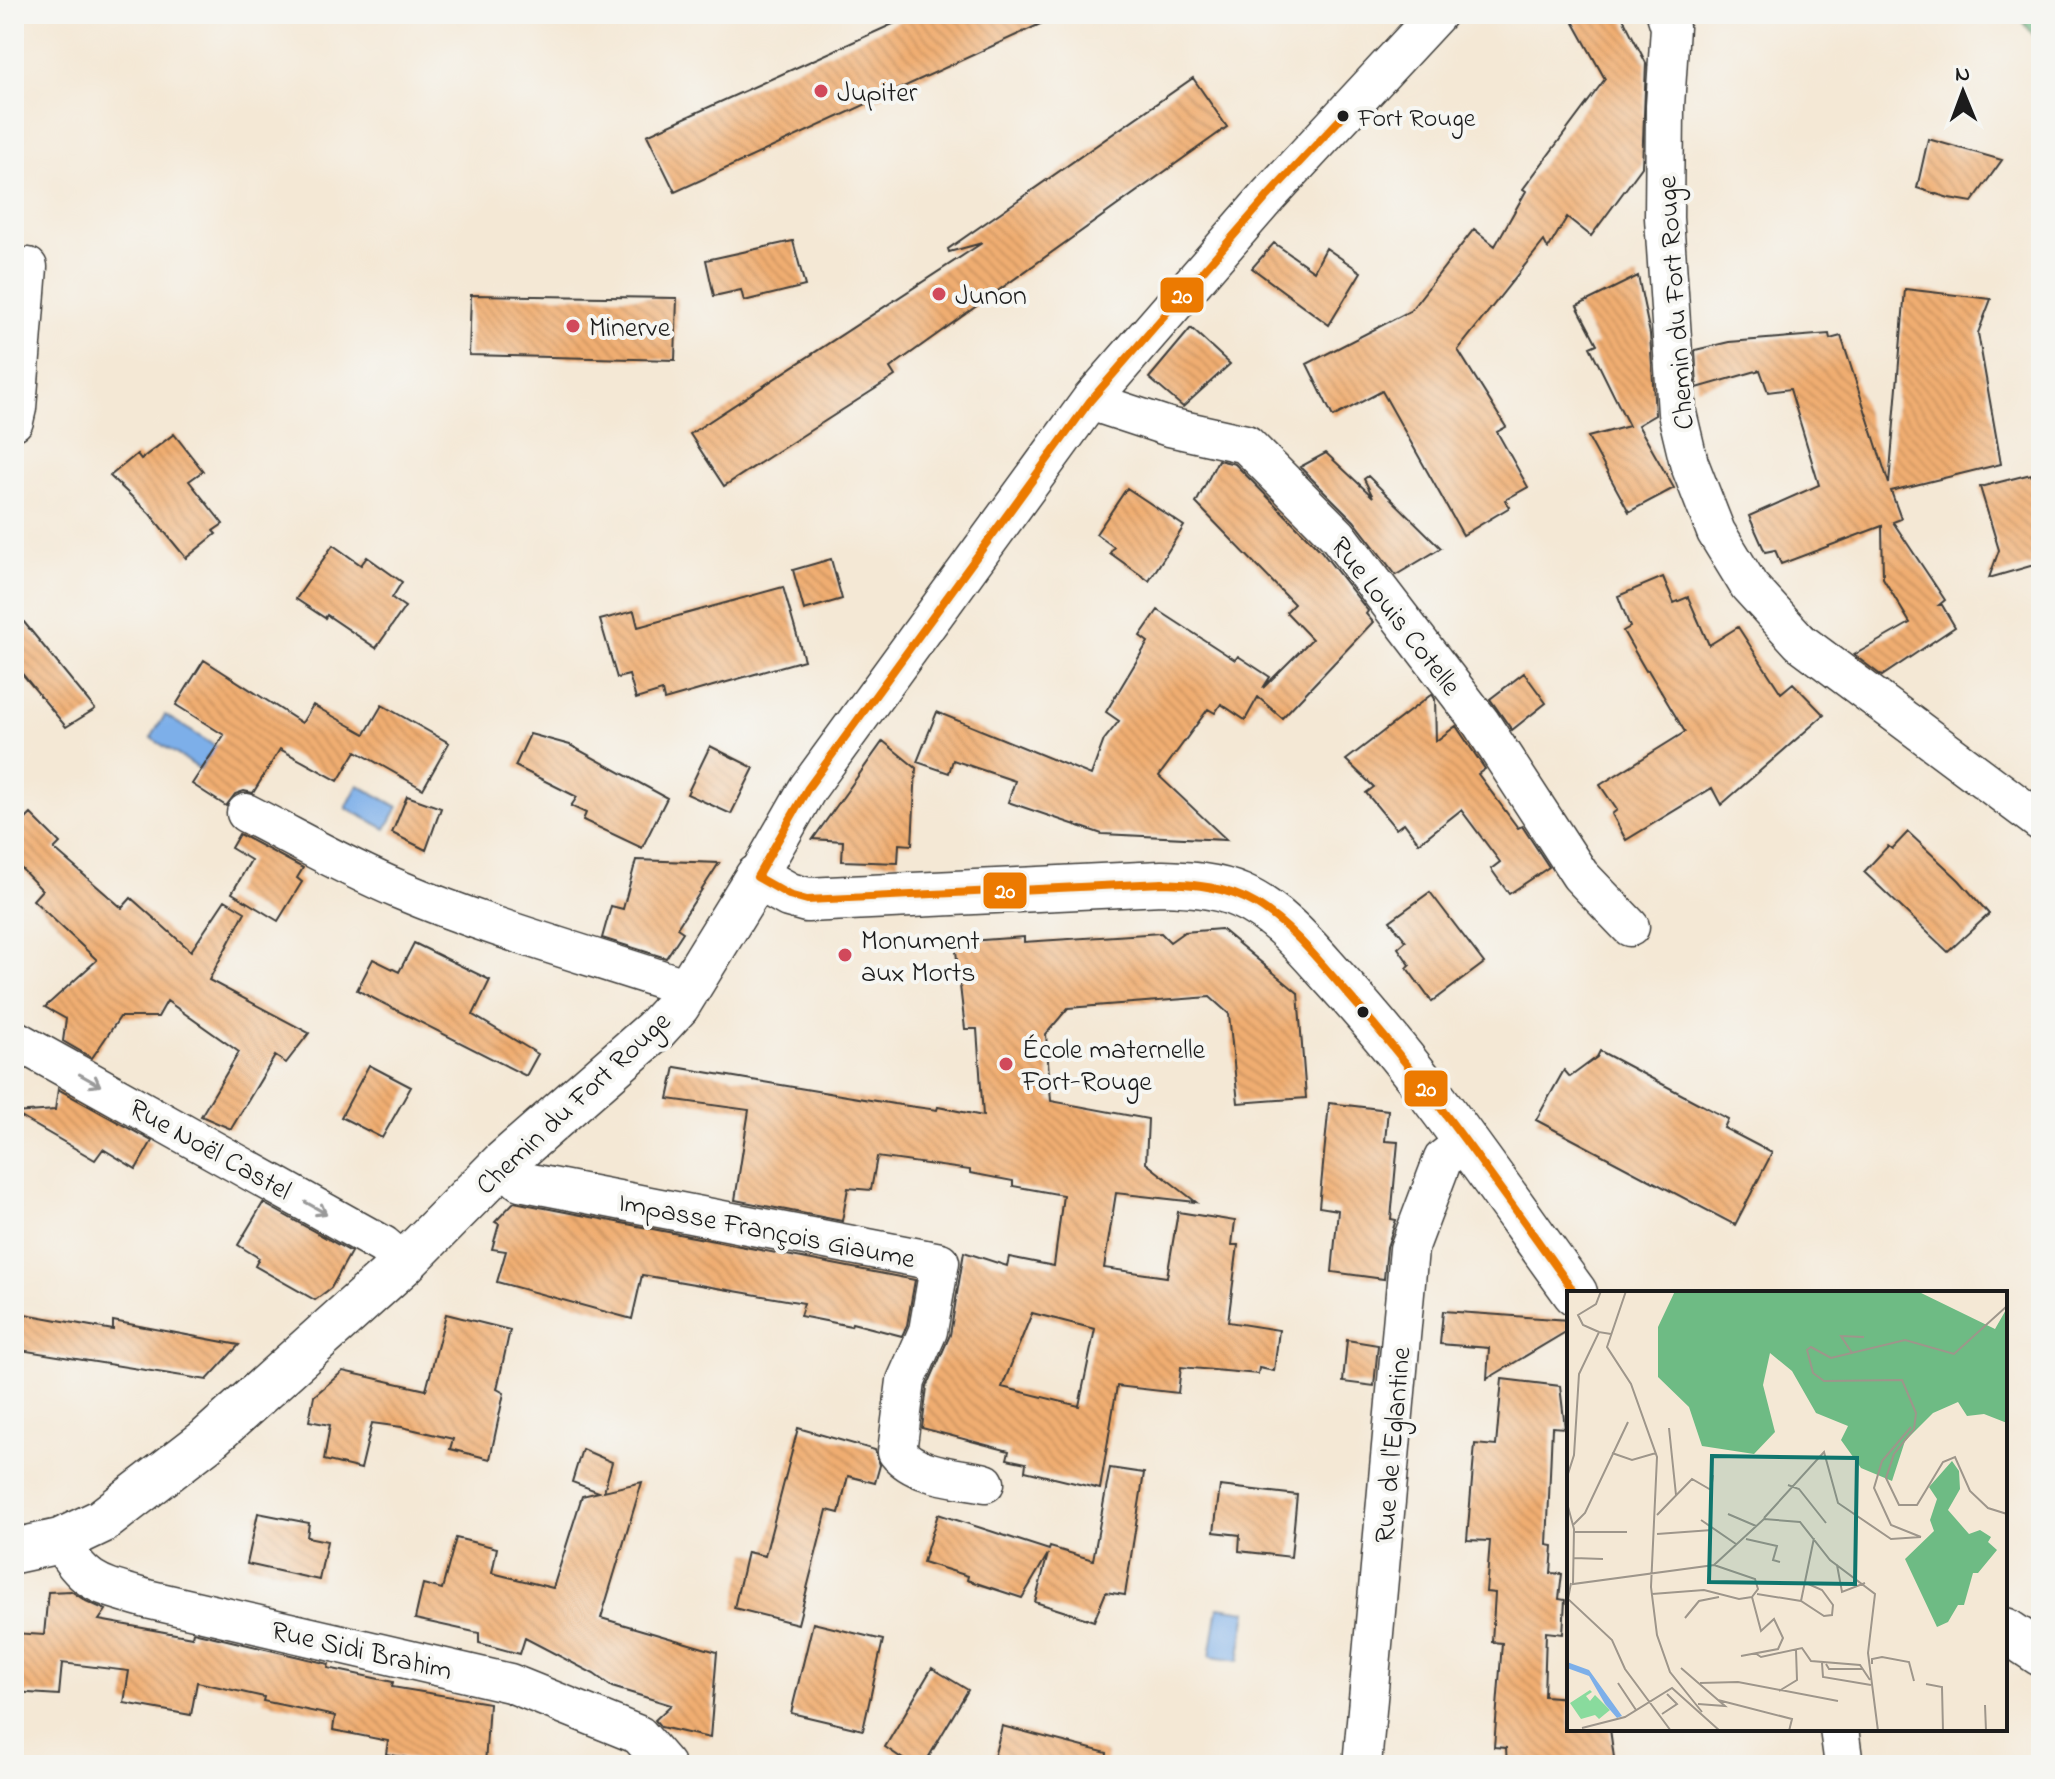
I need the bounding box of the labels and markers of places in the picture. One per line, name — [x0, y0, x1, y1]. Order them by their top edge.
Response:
place label: Jupiter — [837, 74, 918, 115]
marker: Jupiter — [812, 82, 830, 100]
place label: Fort Rouge — [1357, 101, 1476, 139]
marker: Fort Rouge — [1335, 108, 1351, 124]
place label: Junon — [955, 277, 1027, 318]
marker: Junon — [930, 285, 948, 303]
place label: Minerve — [589, 309, 671, 350]
marker: Minerve — [564, 317, 582, 335]
place label: Monument aux Morts — [861, 922, 980, 995]
marker: Monument aux Morts — [836, 946, 854, 964]
unlabelled marker — [1355, 1004, 1371, 1020]
place label: École maternelle Fort-Rouge — [1021, 1031, 1206, 1104]
marker: École maternelle Fort-Rouge — [997, 1055, 1015, 1073]

